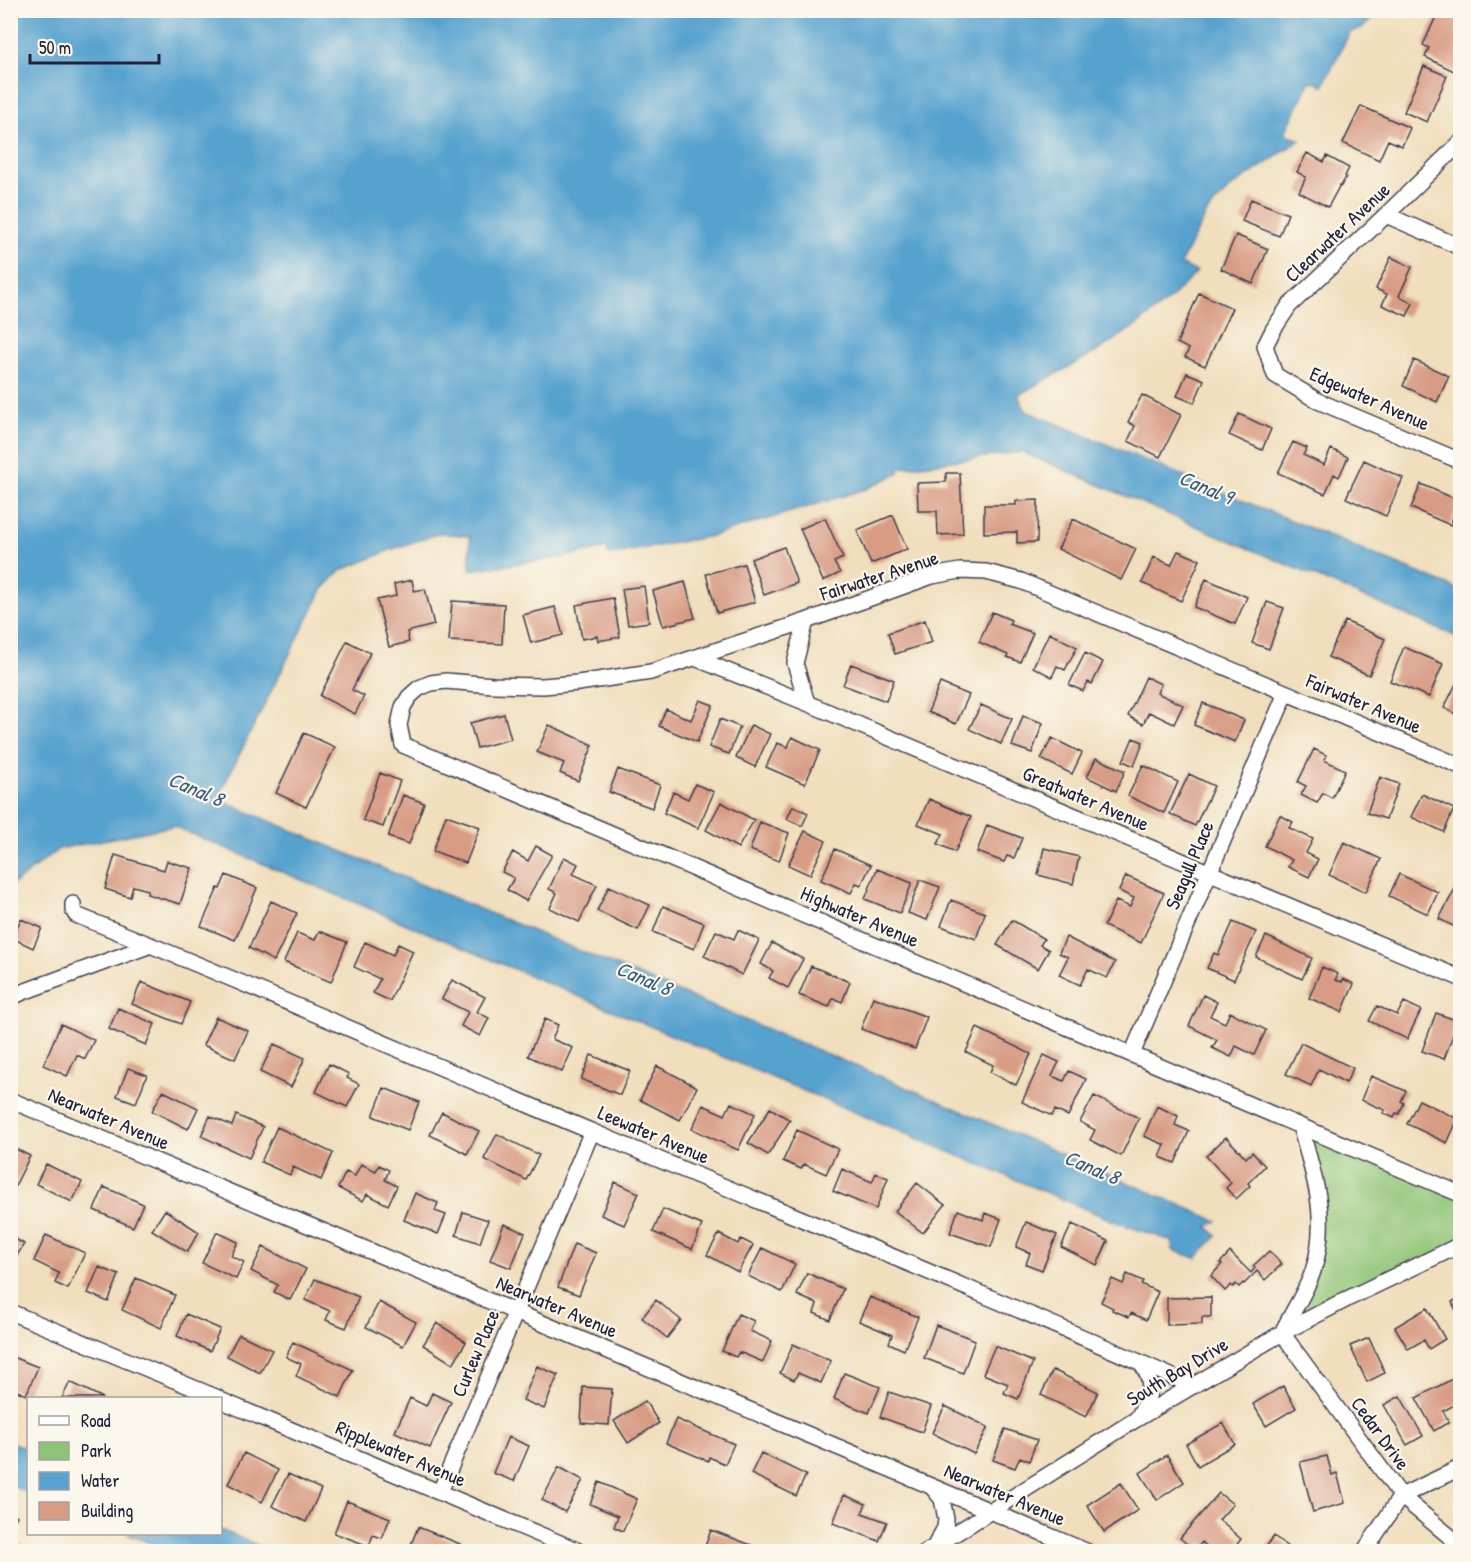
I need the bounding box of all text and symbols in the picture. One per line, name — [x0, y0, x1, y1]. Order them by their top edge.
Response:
scale bar — [30, 27, 159, 65]
text: 50 m — [39, 35, 71, 60]
street label: Clearwater Avenue — [1279, 176, 1396, 288]
street label: Edgewater Avenue — [1306, 360, 1434, 436]
water label: Canal 9 — [1175, 463, 1240, 512]
street label: Fairwater Avenue — [816, 543, 941, 607]
street label: Fairwater Avenue — [1301, 666, 1426, 739]
street label: Greatwater Avenue — [1019, 759, 1153, 837]
water label: Canal 8 — [164, 765, 231, 815]
street label: Seagull Place — [1158, 817, 1220, 913]
street label: Highwater Avenue — [797, 879, 923, 953]
water label: Canal 8 — [612, 954, 679, 1004]
street label: Nearwater Avenue — [44, 1080, 174, 1156]
street label: Leewater Avenue — [594, 1098, 714, 1170]
water label: Canal 8 — [1060, 1143, 1127, 1193]
street label: Nearwater Avenue — [492, 1268, 622, 1344]
street label: Curlew Place — [445, 1305, 505, 1401]
street label: South Bay Drive — [1121, 1330, 1233, 1412]
street label: Cedar Drive — [1345, 1391, 1417, 1475]
legend — [27, 1397, 222, 1535]
text: Road — [81, 1408, 111, 1433]
street label: Ripplewater Avenue — [332, 1413, 470, 1493]
text: Park — [81, 1438, 112, 1463]
street label: Nearwater Avenue — [940, 1456, 1070, 1532]
text: Water — [81, 1468, 119, 1493]
text: Building — [81, 1498, 133, 1523]

